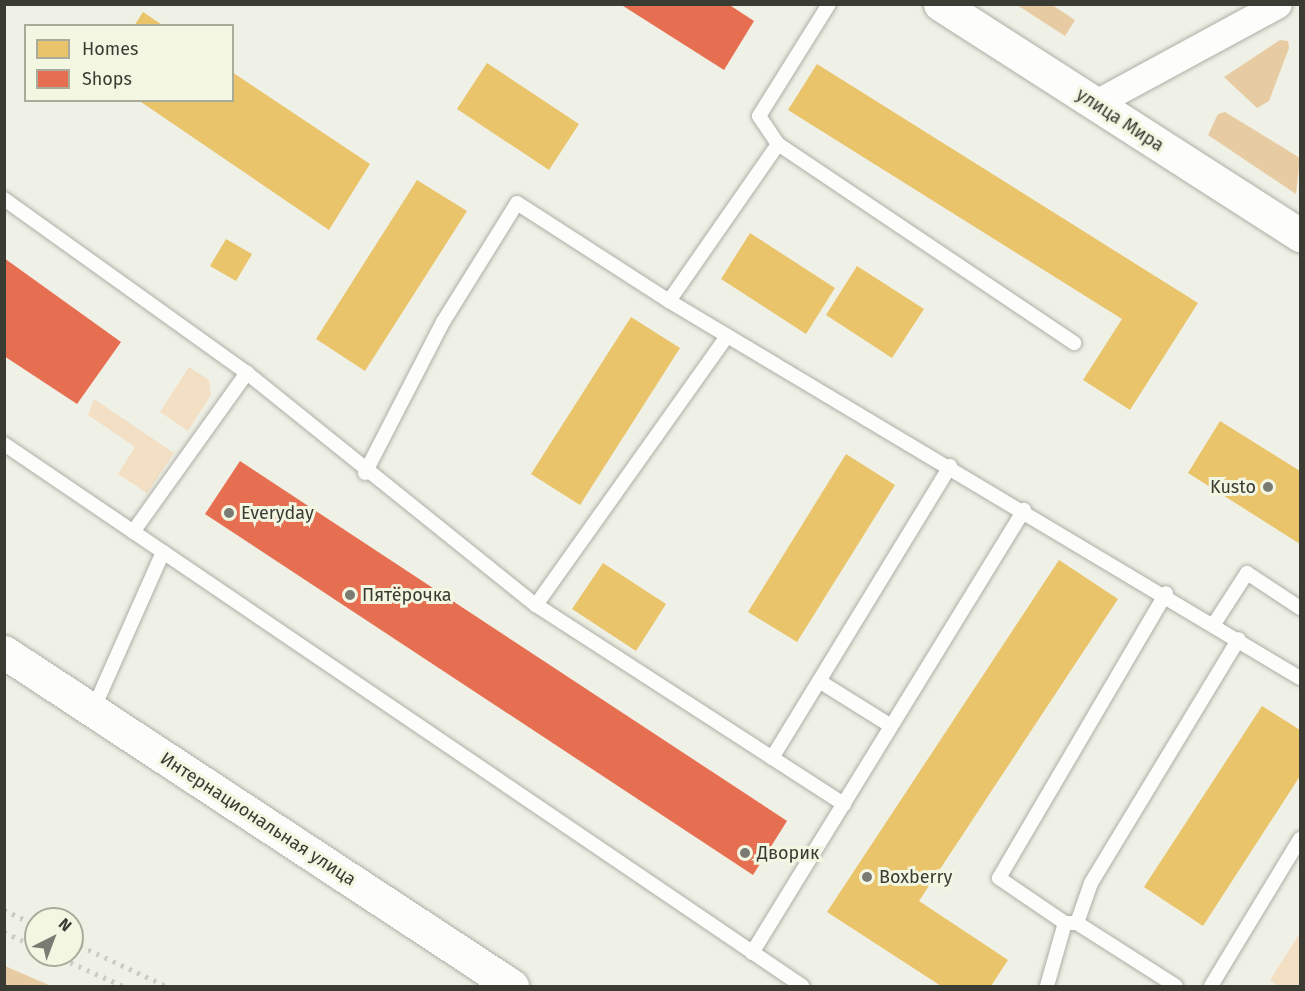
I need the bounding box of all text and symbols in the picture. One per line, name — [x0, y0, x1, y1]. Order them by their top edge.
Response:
legend — [24, 24, 234, 102]
text: Homes — [82, 38, 138, 60]
text: Shops — [82, 68, 132, 90]
street label: улица Мира — [1072, 84, 1168, 156]
place label: Kusto — [1210, 476, 1256, 498]
marker: Kusto — [1261, 480, 1275, 494]
place label: Everyday — [241, 502, 314, 524]
marker: Everyday — [222, 506, 236, 520]
place label: Пятёрочка — [362, 584, 452, 606]
marker: Пятёрочка — [343, 588, 357, 602]
street label: Интернациональная улица — [156, 748, 360, 890]
place label: Дворик — [757, 842, 819, 864]
marker: Дворик — [738, 846, 752, 860]
place label: Boxberry — [879, 866, 952, 888]
marker: Boxberry — [860, 870, 874, 884]
north arrow — [24, 907, 84, 967]
text: N — [55, 914, 75, 935]

